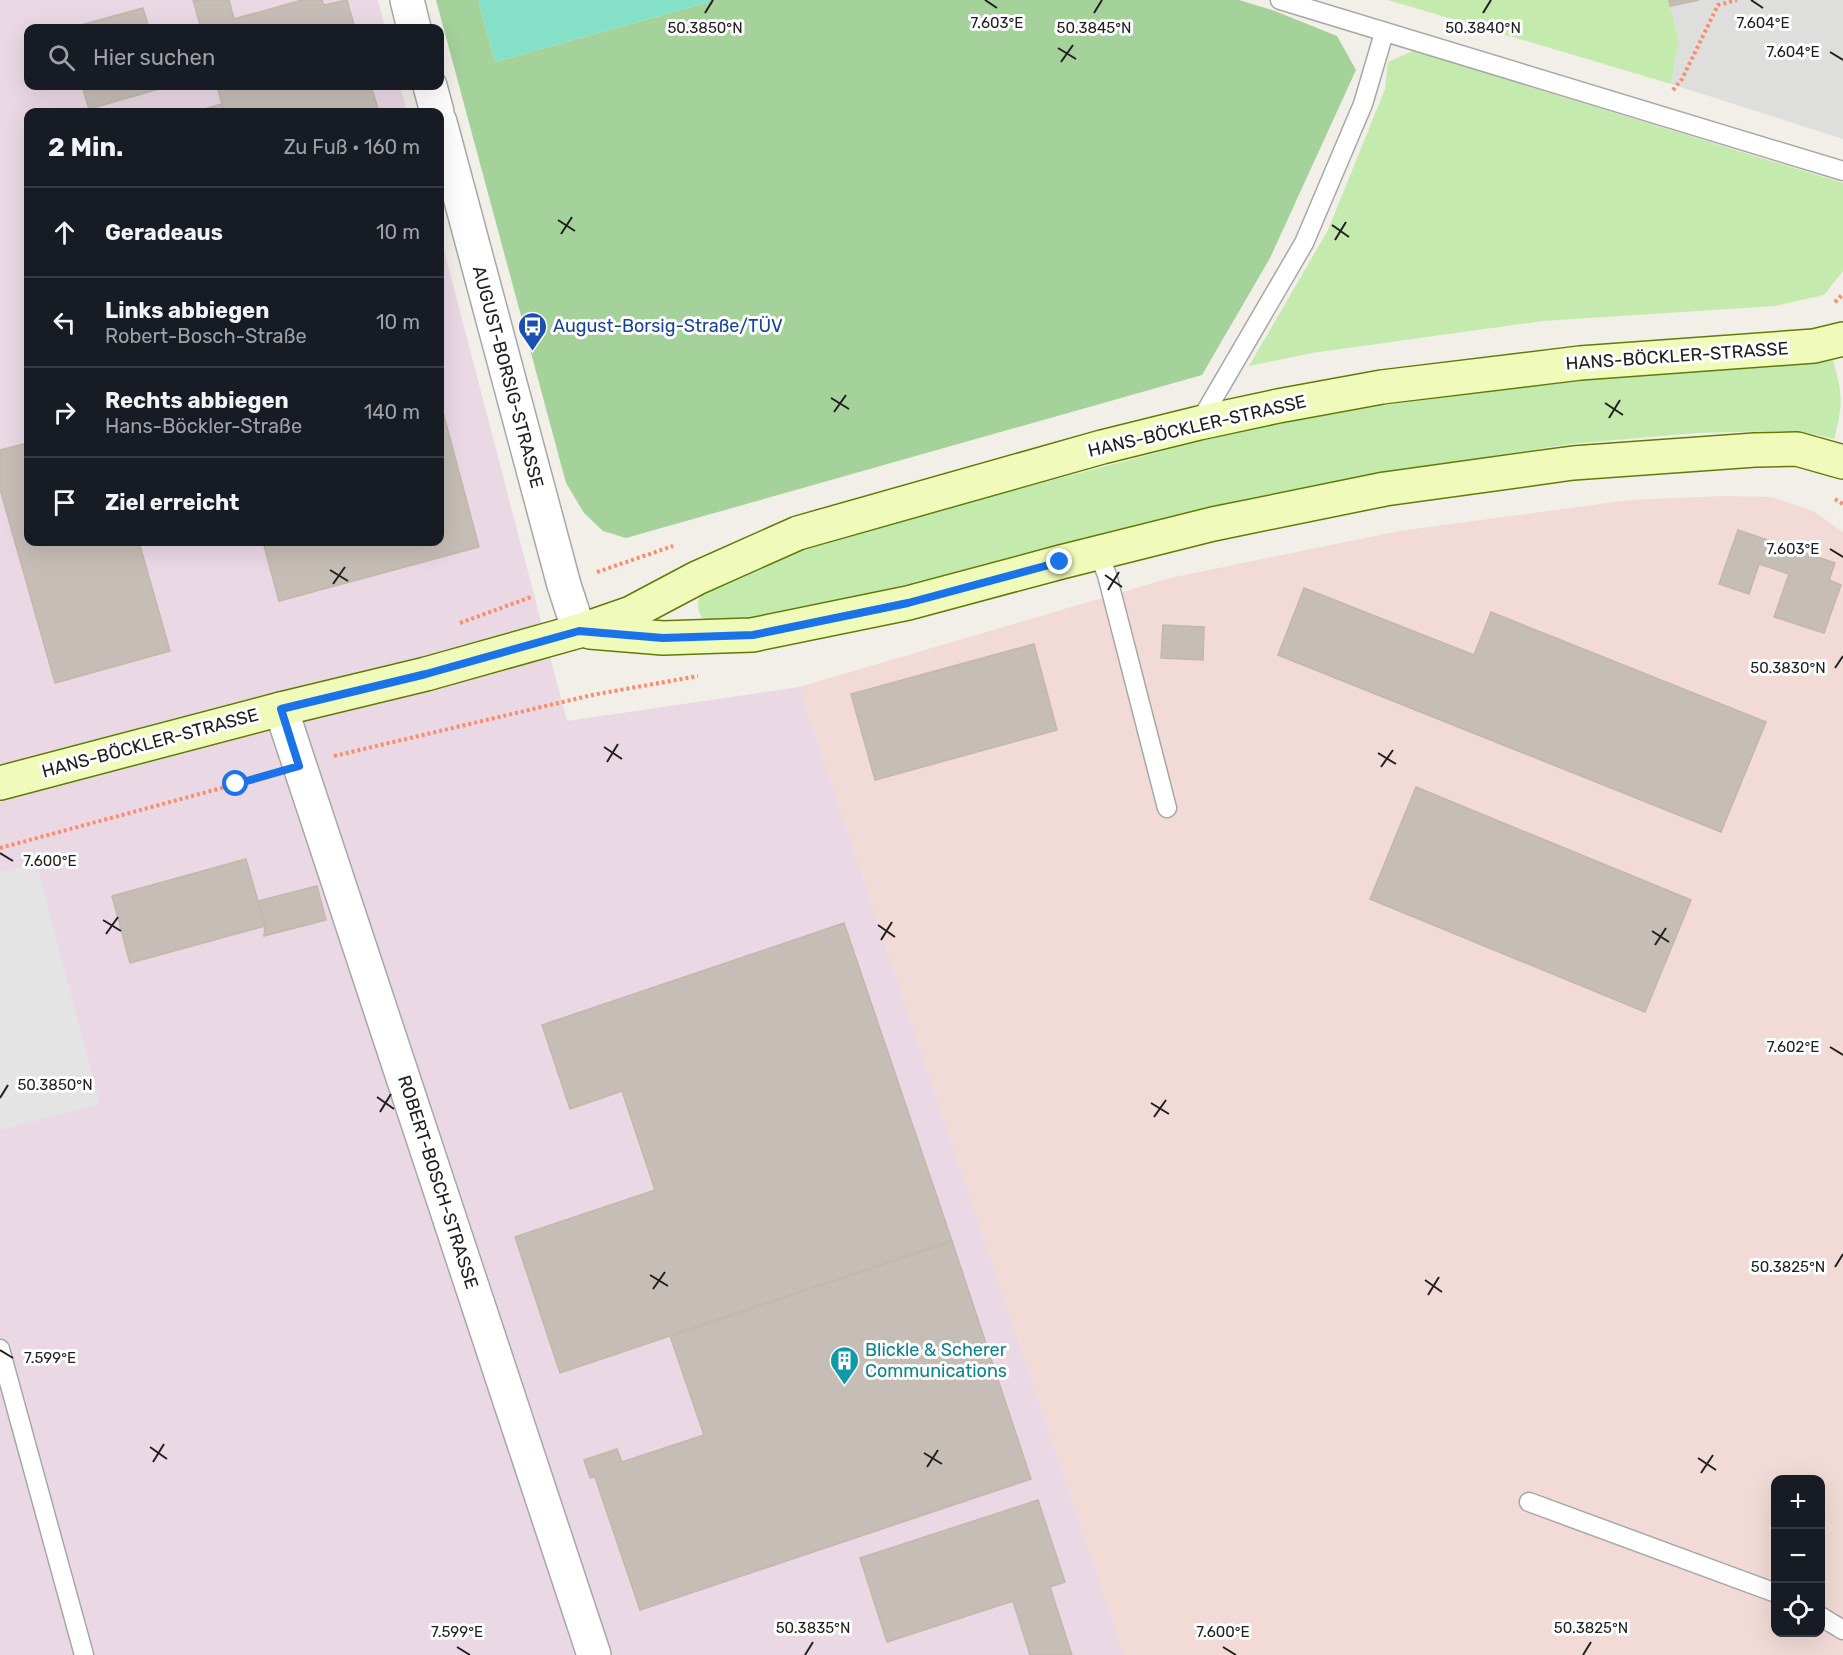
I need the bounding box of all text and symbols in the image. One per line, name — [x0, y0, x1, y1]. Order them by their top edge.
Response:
text: 7.603°E — [971, 14, 1023, 32]
text: 7.604°E — [1736, 14, 1790, 32]
text: 50.3850°N — [667, 19, 743, 37]
text: 50.3845°N — [1056, 19, 1132, 37]
text: 50.3840°N — [1445, 19, 1521, 37]
search box — [24, 24, 444, 90]
icon: search — [45, 41, 78, 74]
text: 7.604°E — [1766, 43, 1820, 61]
text: Hier suchen — [93, 44, 215, 71]
text: 2 Min. — [48, 132, 124, 163]
text: Zu Fuß · 160 m — [284, 135, 420, 159]
icon: ahead — [48, 216, 81, 249]
text: Geradeaus — [105, 219, 223, 246]
text: 10 m — [376, 220, 420, 244]
street label: AUGUST-BORSIG-STRASSE — [468, 263, 548, 491]
text: Links abbiegen — [105, 297, 269, 324]
icon: left — [48, 306, 81, 339]
text: 10 m — [376, 310, 420, 334]
bus stop icon: August-Borsig-Straße/TÜV — [516, 310, 548, 352]
place label: August-Borsig-Straße/TÜV — [553, 315, 783, 337]
text: Robert-Bosch-Straße — [105, 324, 307, 348]
street label: HANS-BÖCKLER-STRASSE — [1565, 337, 1789, 375]
text: Rechts abbiegen — [105, 387, 289, 414]
street label: HANS-BÖCKLER-STRASSE — [1086, 390, 1308, 462]
icon: right — [48, 396, 81, 429]
text: 140 m — [364, 400, 420, 424]
text: Hans-Böckler-Straße — [105, 414, 302, 438]
icon: arrive — [48, 486, 81, 519]
text: Ziel erreicht — [105, 489, 239, 516]
text: 7.603°E — [1767, 540, 1819, 558]
route end — [1046, 548, 1072, 574]
text: 50.3830°N — [1750, 659, 1826, 677]
street label: HANS-BÖCKLER-STRASSE — [39, 703, 261, 783]
route start — [222, 770, 248, 796]
text: 7.600°E — [23, 852, 77, 870]
text: 7.602°E — [1767, 1038, 1819, 1056]
street label: ROBERT-BOSCH-STRASSE — [393, 1072, 483, 1292]
text: 50.3850°N — [17, 1076, 93, 1094]
text: 50.3825°N — [1751, 1258, 1825, 1276]
place label: Blickle & Scherer Communications — [865, 1339, 1007, 1382]
building icon: Blickle & Scherer Communications — [828, 1344, 860, 1386]
text: 7.599°E — [24, 1349, 76, 1367]
map controls — [1771, 1475, 1825, 1637]
button: + — [1771, 1475, 1825, 1529]
button: − — [1771, 1529, 1825, 1583]
button: locate — [1771, 1583, 1825, 1637]
text: 50.3835°N — [776, 1619, 850, 1637]
text: 50.3825°N — [1554, 1619, 1628, 1637]
text: 7.599°E — [431, 1623, 483, 1641]
text: 7.600°E — [1196, 1623, 1250, 1641]

